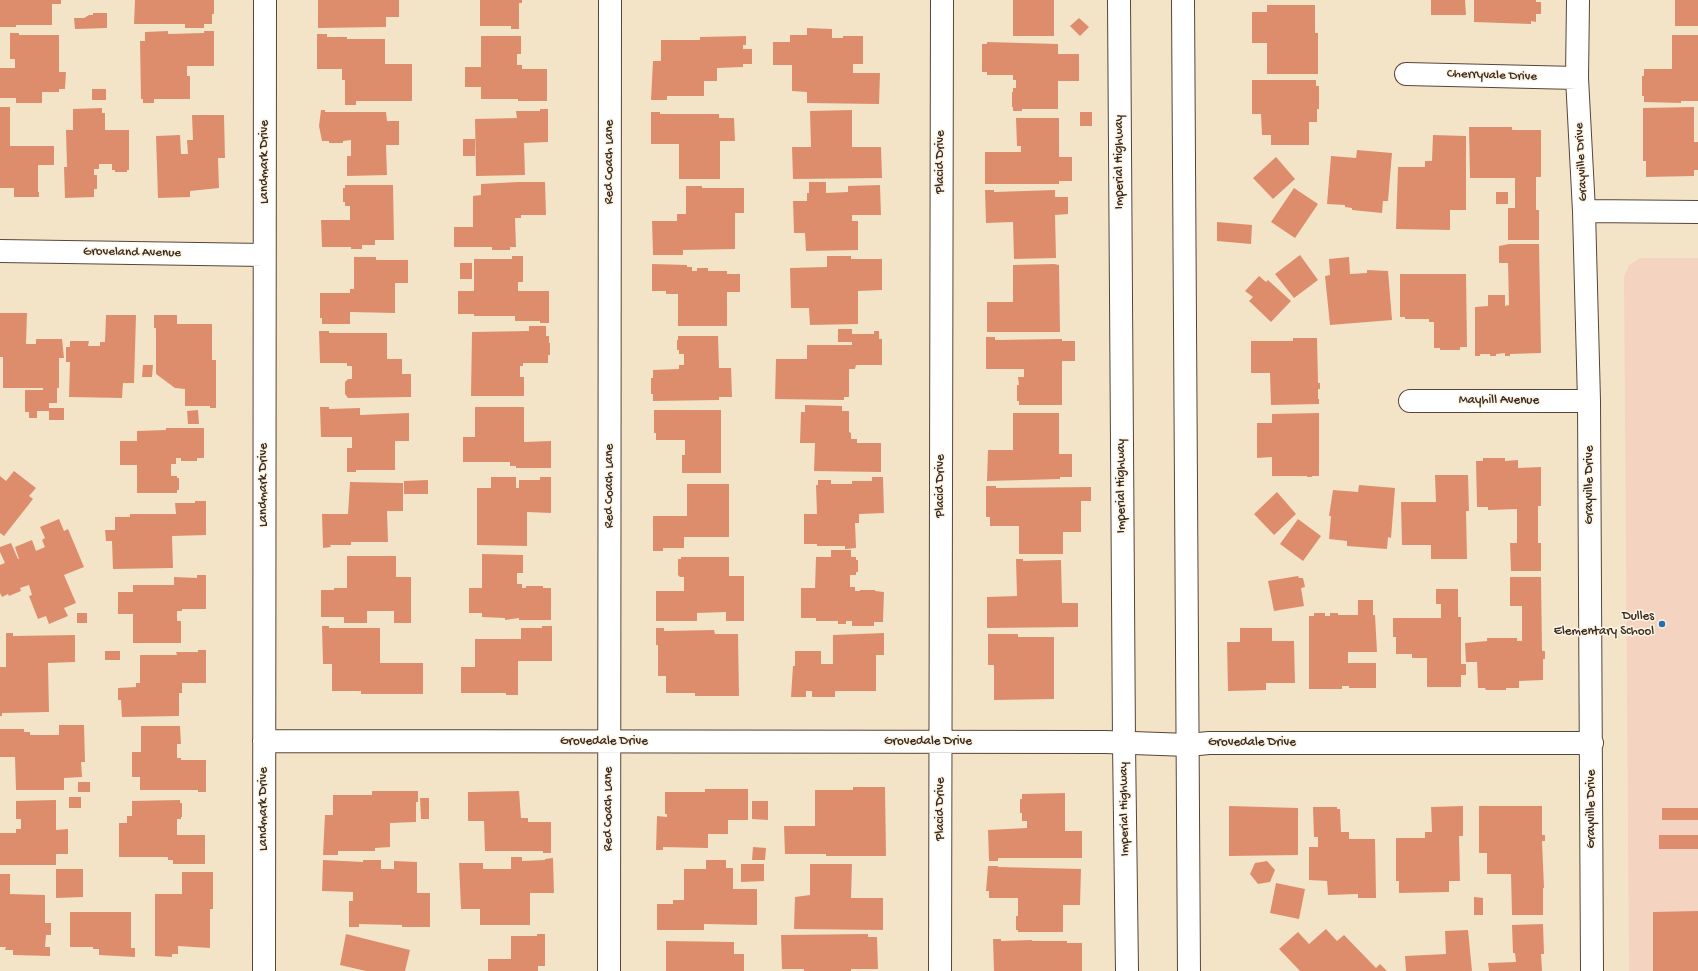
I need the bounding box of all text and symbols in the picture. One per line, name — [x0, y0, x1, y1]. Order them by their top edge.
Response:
street label: Cherryvale Drive — [1447, 67, 1537, 85]
street label: Imperial Highway — [1112, 115, 1128, 209]
street label: Landmark Drive — [257, 120, 273, 204]
street label: Red Coach Lane — [602, 120, 618, 204]
street label: Grayville Drive — [1572, 122, 1592, 202]
street label: Placid Drive — [933, 130, 949, 194]
street label: Groveland Avenue — [83, 244, 181, 262]
street label: Mayhill Avenue — [1459, 393, 1539, 409]
street label: Imperial Highway — [1114, 439, 1130, 533]
street label: Landmark Drive — [256, 443, 272, 527]
street label: Red Coach Lane — [602, 444, 618, 528]
street label: Grayville Drive — [1582, 446, 1598, 524]
street label: Placid Drive — [933, 454, 949, 518]
place label: Dulles Elementary School — [1554, 609, 1654, 640]
marker: Dulles Elementary School — [1657, 619, 1667, 629]
street label: Grovedale Drive — [560, 734, 648, 750]
street label: Grovedale Drive — [884, 734, 972, 750]
street label: Grovedale Drive — [1208, 735, 1296, 751]
street label: Imperial Highway — [1116, 762, 1134, 856]
street label: Landmark Drive — [256, 767, 272, 851]
street label: Red Coach Lane — [601, 767, 617, 851]
street label: Grayville Drive — [1584, 770, 1600, 848]
street label: Placid Drive — [933, 777, 949, 841]

